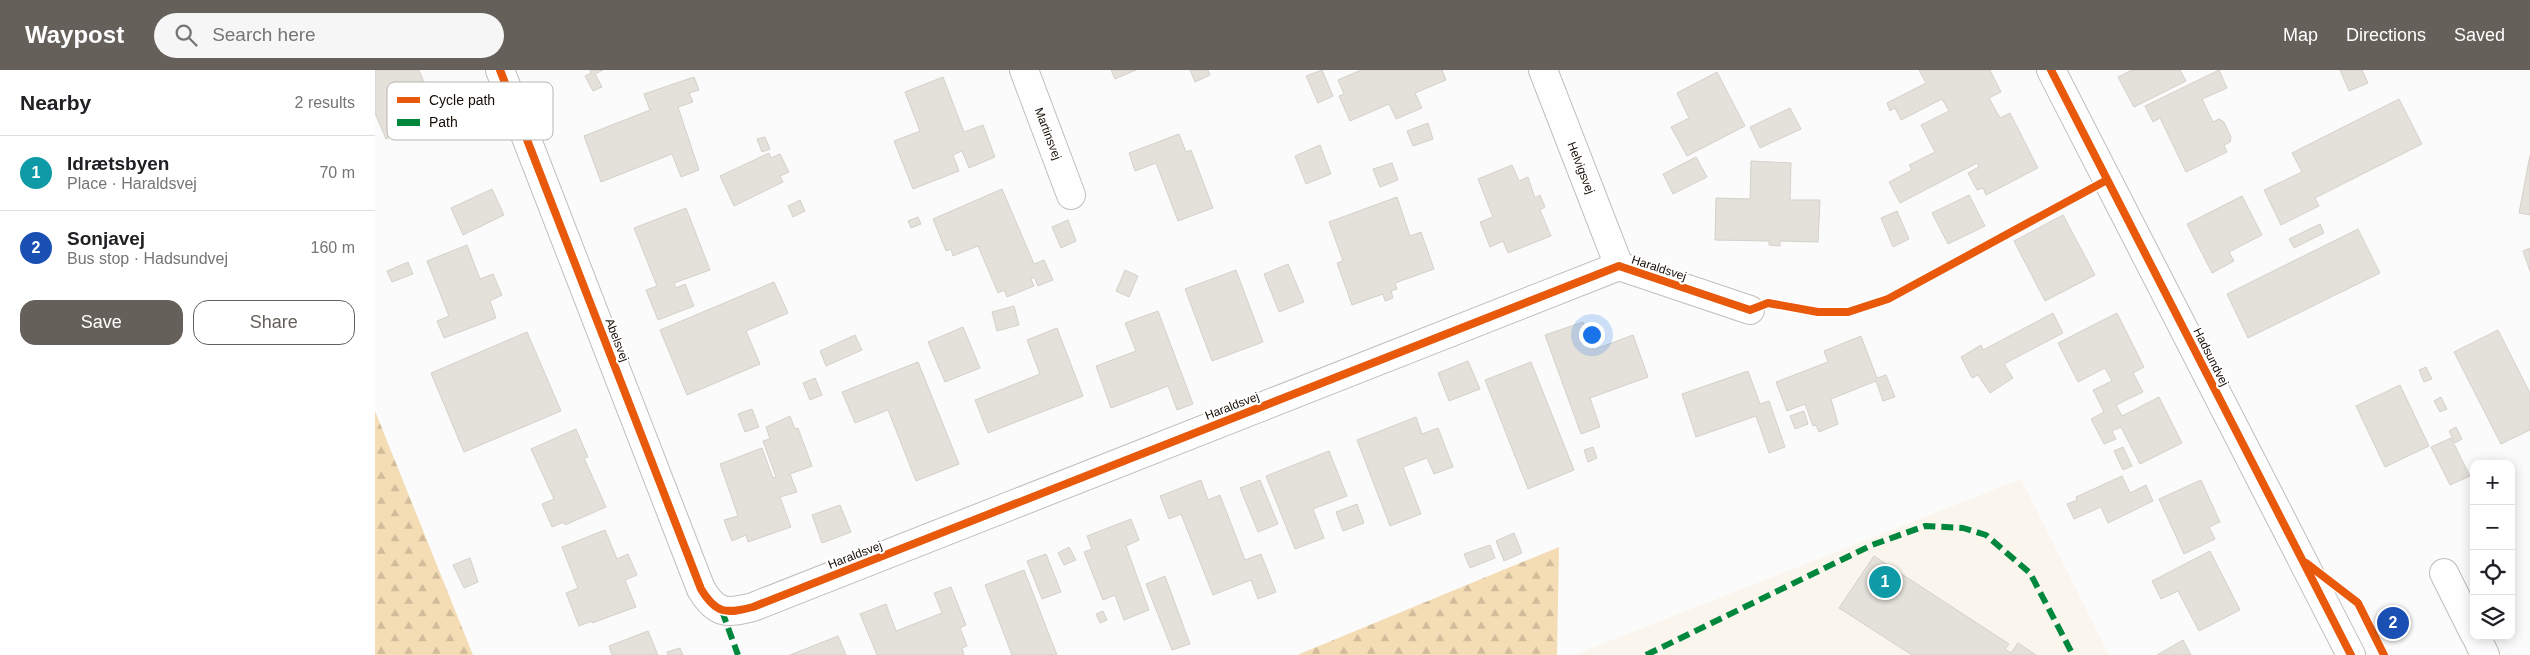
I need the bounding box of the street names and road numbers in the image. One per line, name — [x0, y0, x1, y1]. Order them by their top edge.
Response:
street label: Martinsvej — [1032, 106, 1064, 162]
street label: Helvigsvej — [1565, 140, 1597, 196]
street label: Haraldsvej — [1630, 253, 1688, 283]
street label: Abelsvej — [602, 316, 632, 364]
street label: Hadsundvej — [2190, 326, 2232, 388]
street label: Haraldsvej — [1203, 389, 1261, 423]
street label: Haraldsvej — [826, 538, 884, 572]

